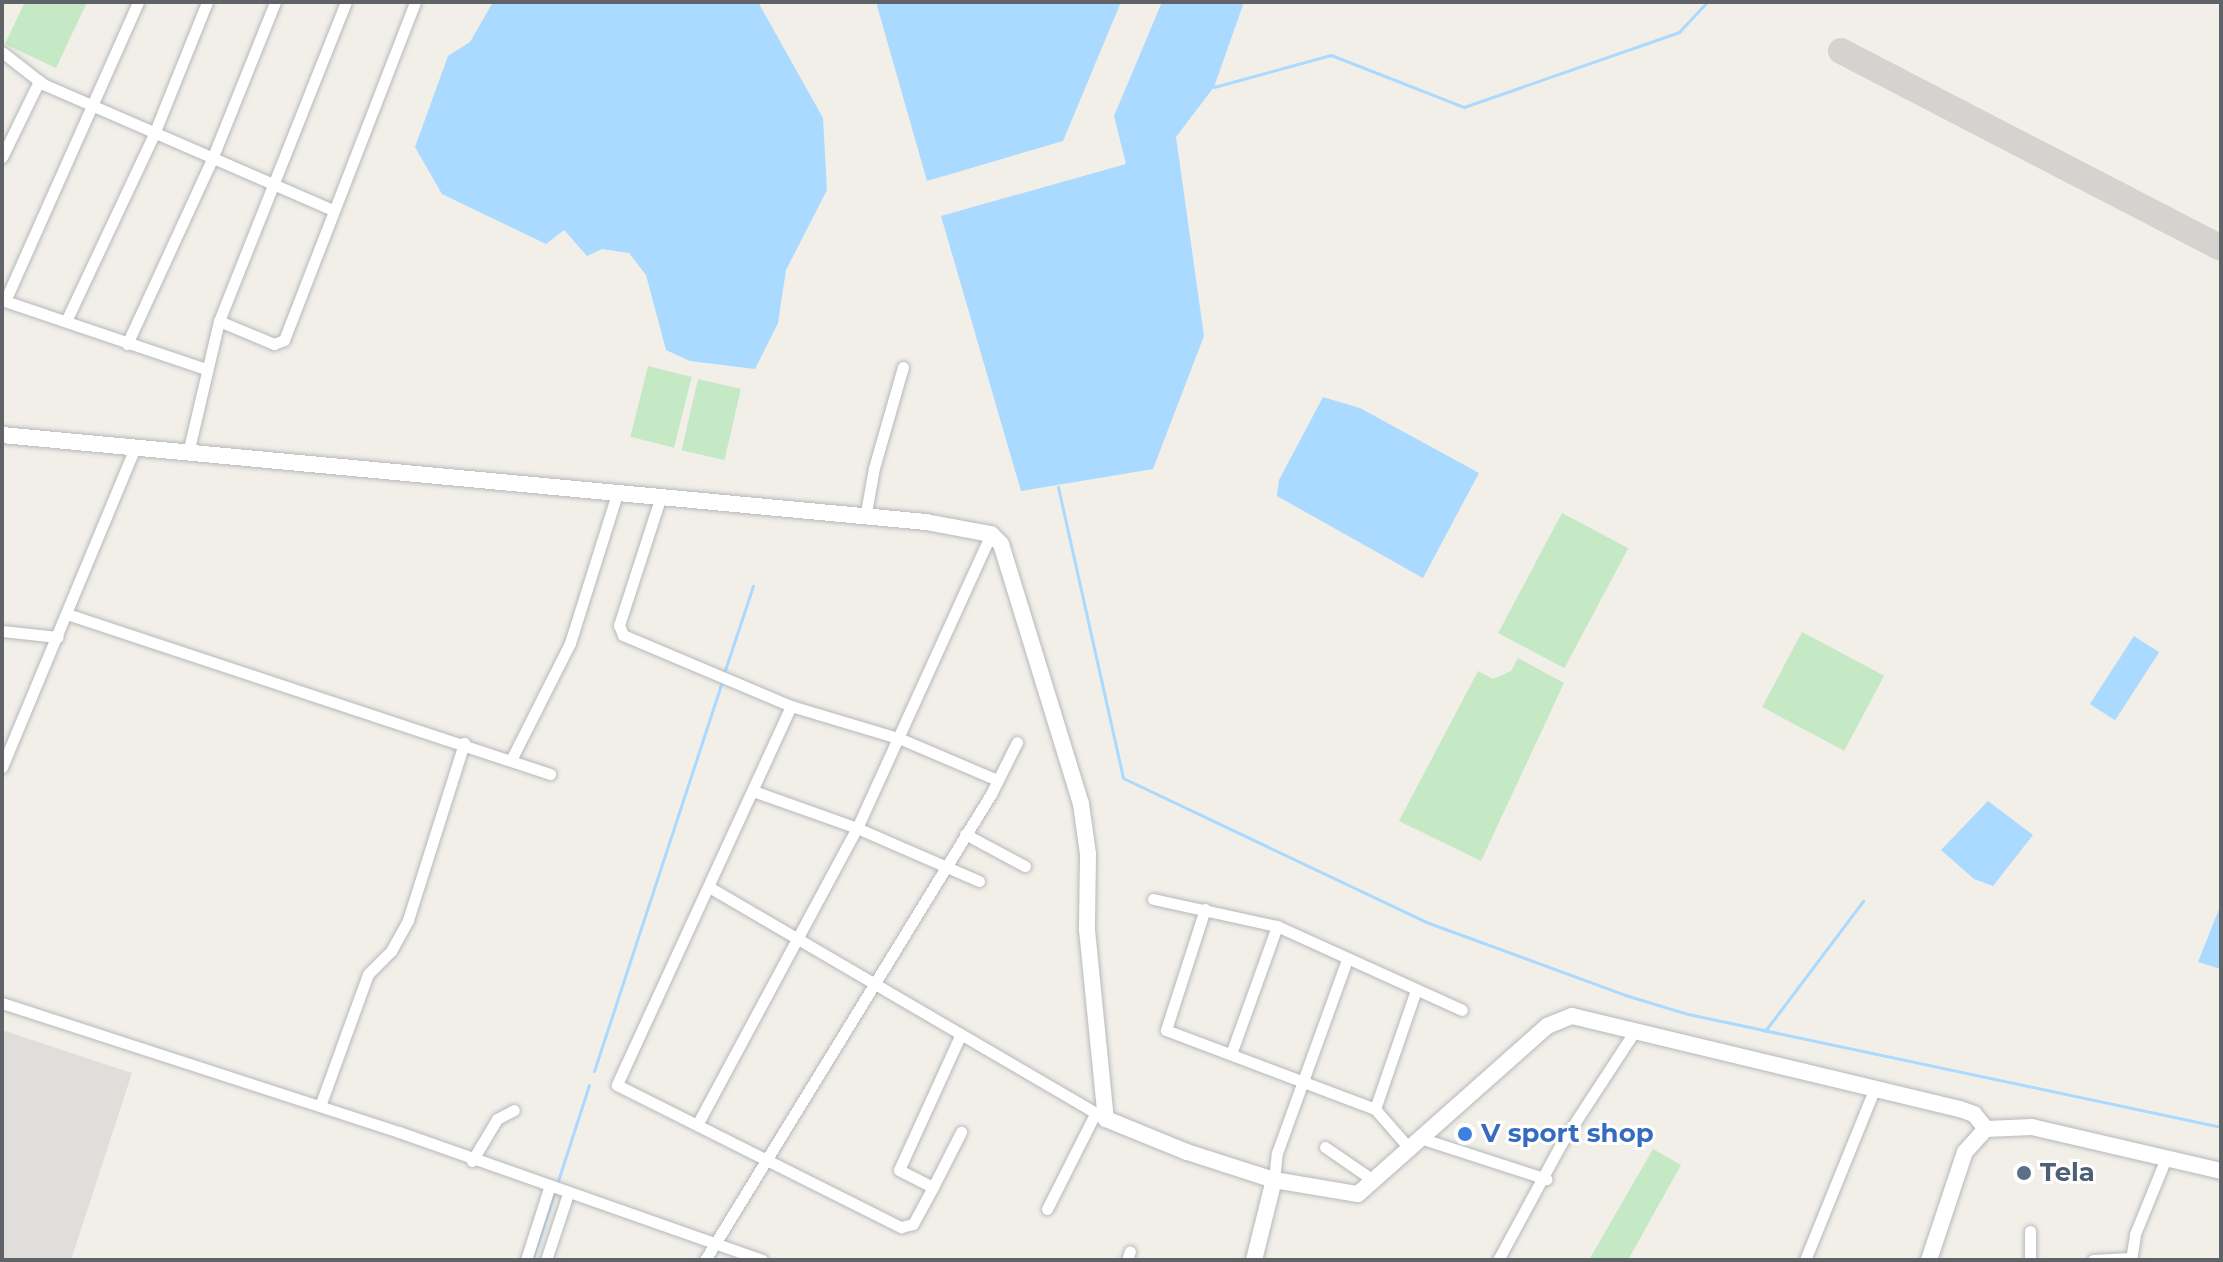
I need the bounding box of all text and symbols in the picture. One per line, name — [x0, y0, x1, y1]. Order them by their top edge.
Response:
place label: V sport shop — [1481, 1118, 1654, 1150]
marker: V sport shop — [1456, 1125, 1474, 1143]
place label: Tela — [2040, 1157, 2095, 1189]
marker: Tela — [2015, 1164, 2033, 1182]

